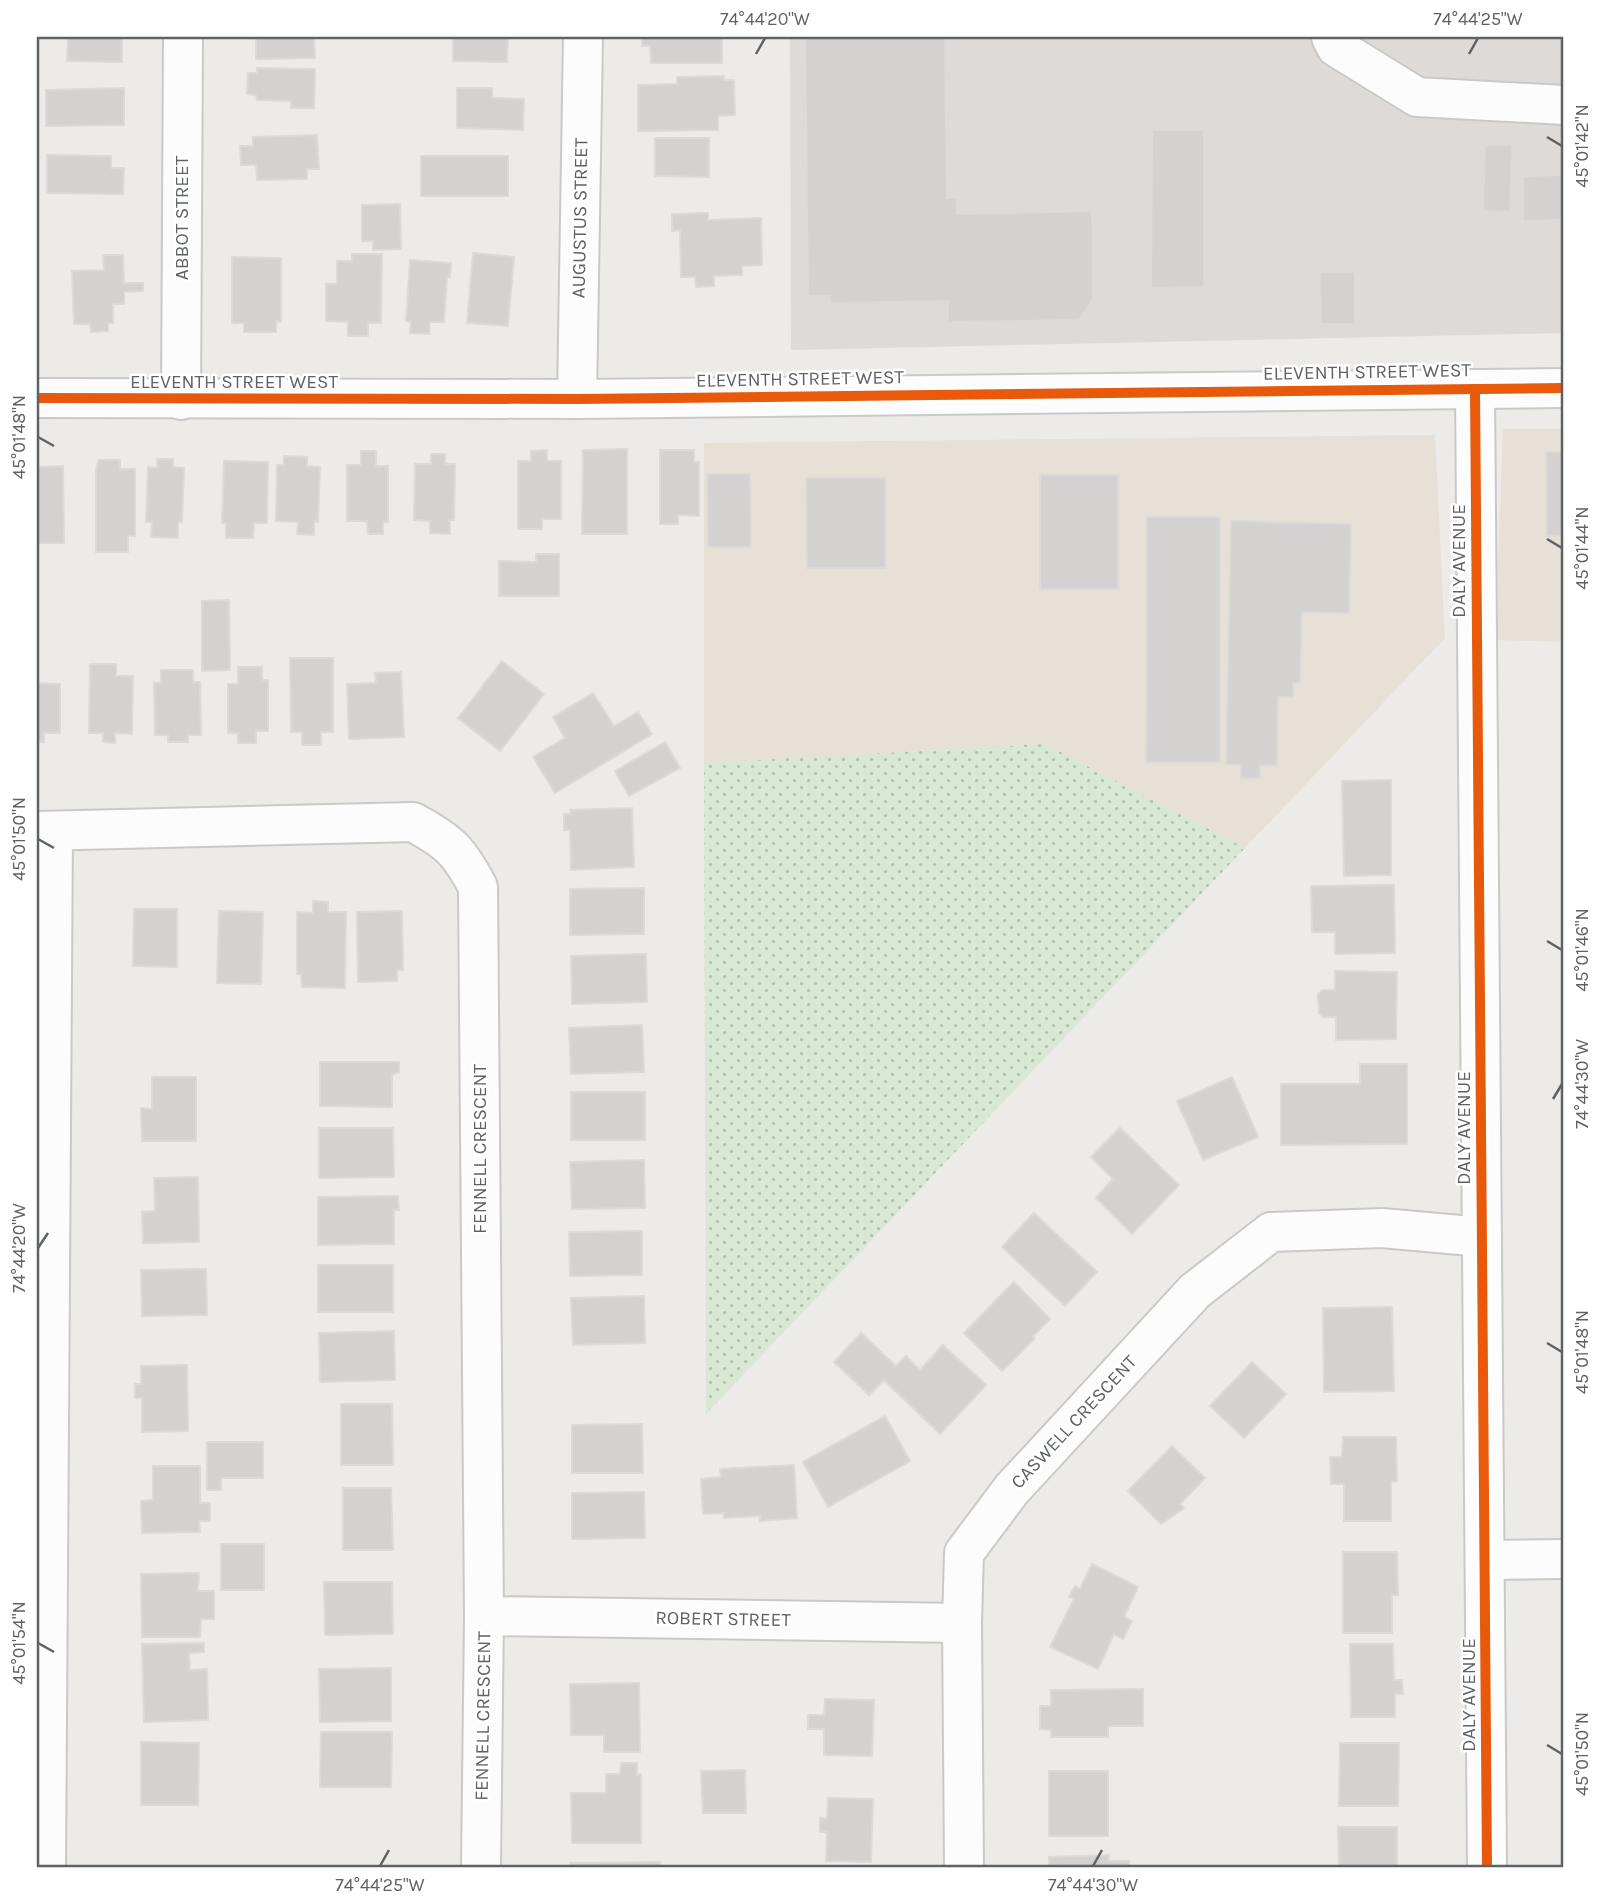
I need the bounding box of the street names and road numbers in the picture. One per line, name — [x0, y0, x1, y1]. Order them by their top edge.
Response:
street label: AUGUSTUS STREET — [568, 137, 592, 299]
street label: ABBOT STREET — [171, 155, 193, 280]
street label: ELEVENTH STREET WEST — [1263, 359, 1472, 385]
street label: ELEVENTH STREET WEST — [696, 366, 905, 392]
street label: ELEVENTH STREET WEST — [130, 371, 338, 393]
street label: DALY AVENUE — [1448, 504, 1470, 618]
street label: FENNELL CRESCENT — [469, 1064, 491, 1234]
street label: DALY AVENUE — [1453, 1071, 1475, 1185]
street label: CASWELL CRESCENT — [1007, 1350, 1142, 1493]
street label: ROBERT STREET — [655, 1607, 791, 1631]
street label: FENNELL CRESCENT — [471, 1630, 495, 1801]
street label: DALY AVENUE — [1458, 1638, 1480, 1752]

